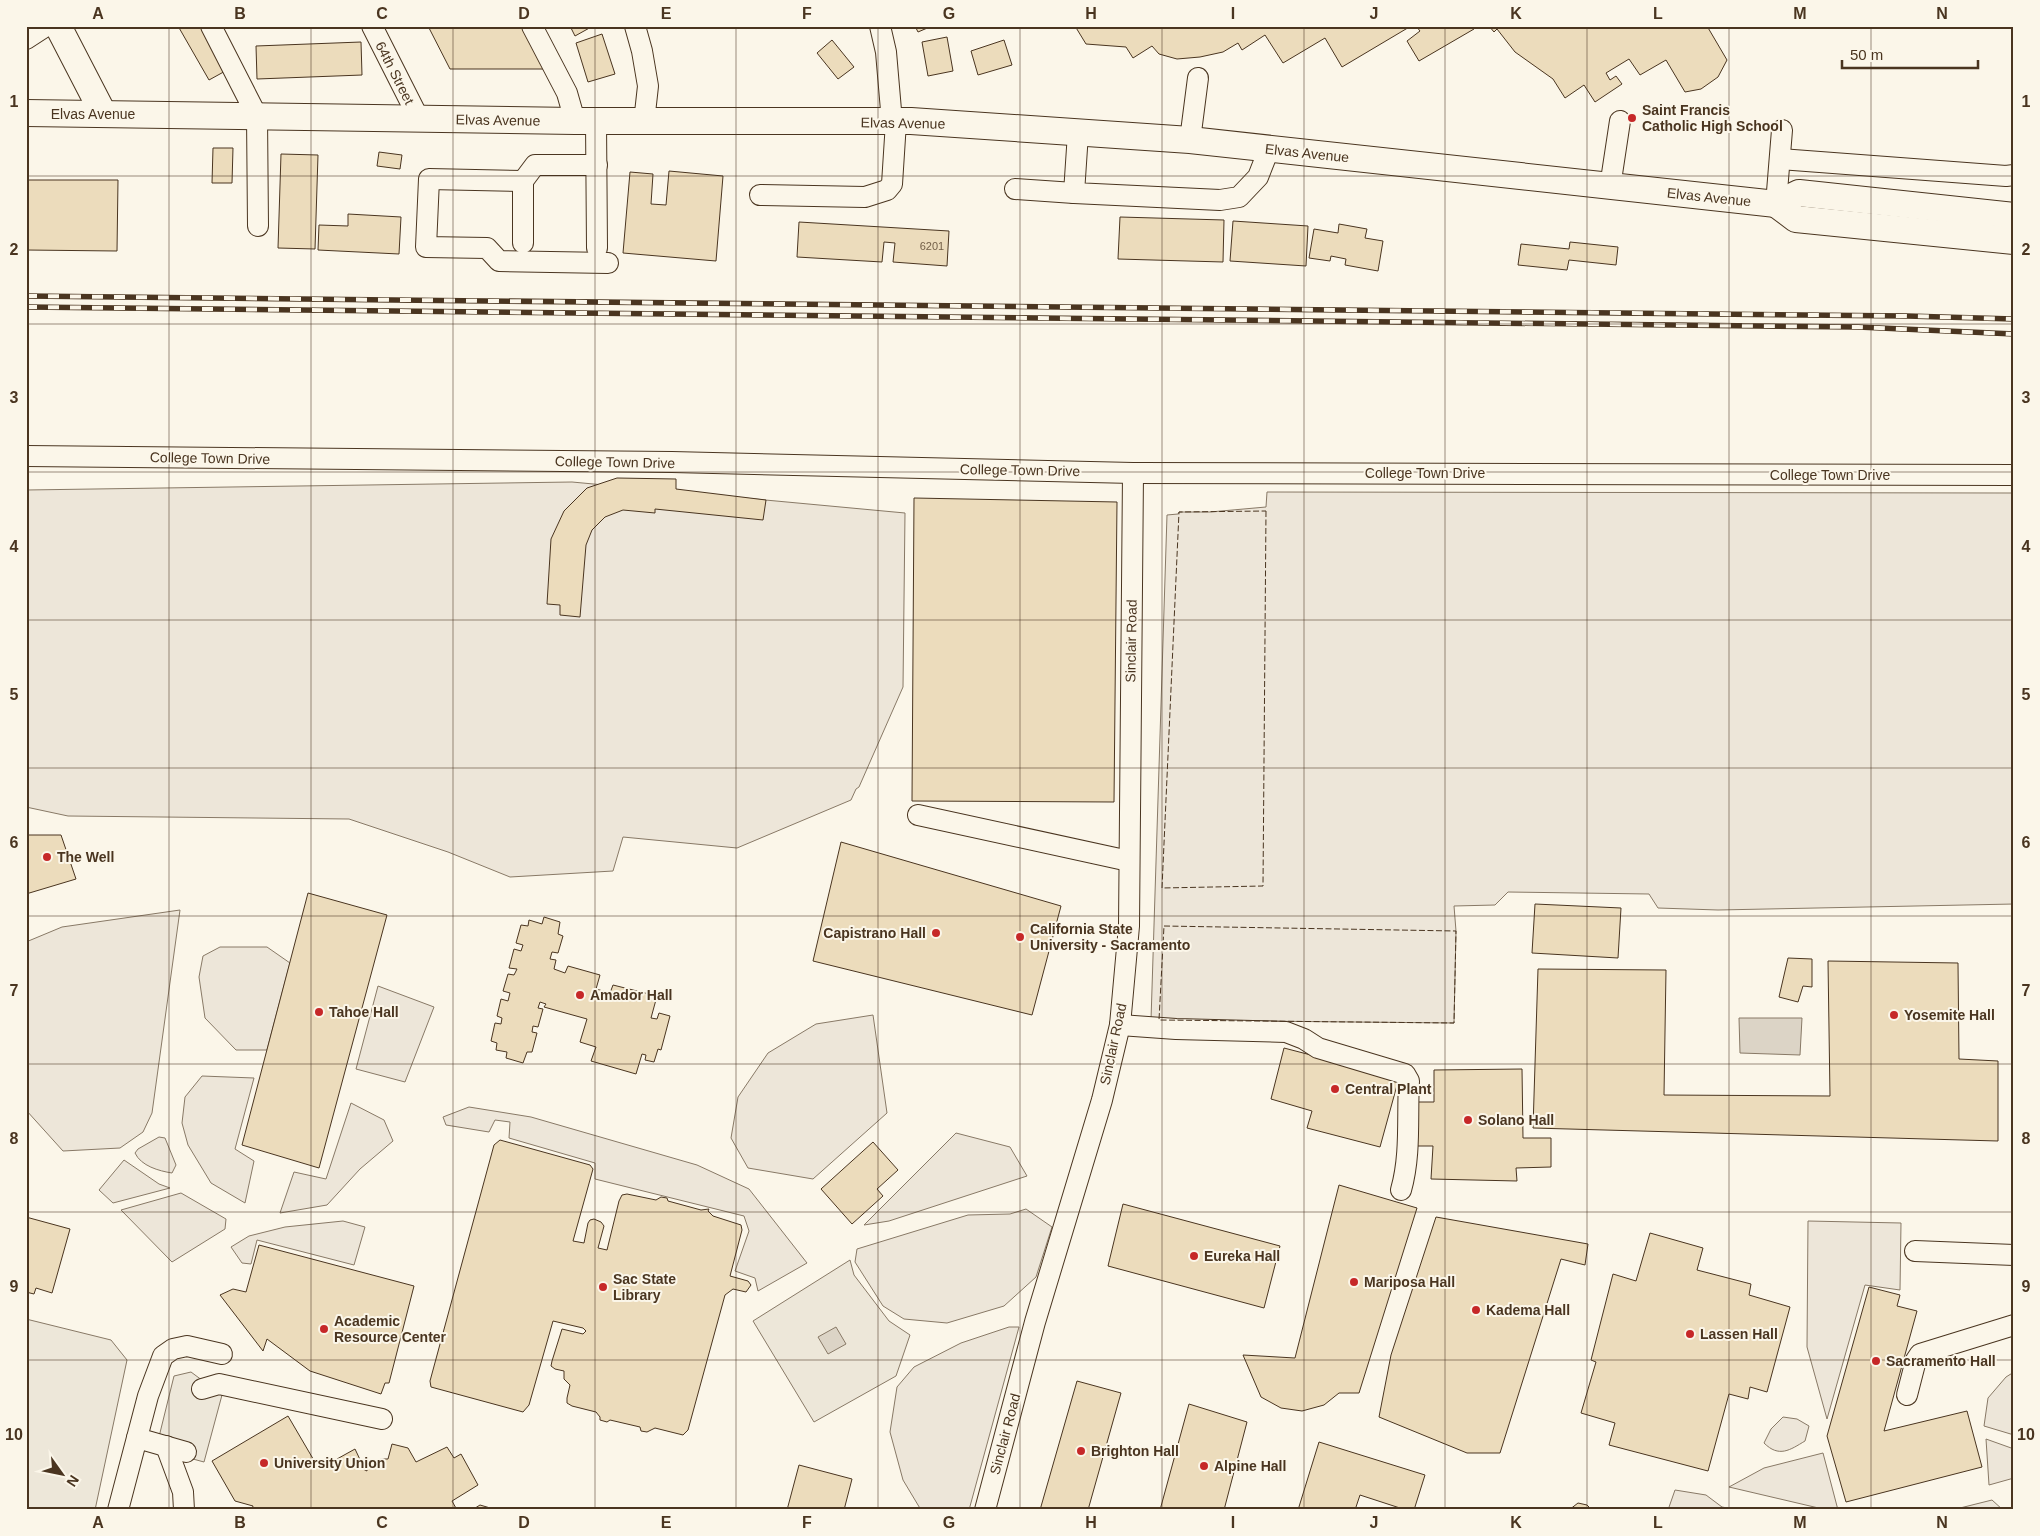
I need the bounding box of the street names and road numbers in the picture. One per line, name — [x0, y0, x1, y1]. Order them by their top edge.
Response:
street label: 64th Street — [372, 39, 418, 107]
street label: Elvas Avenue — [51, 106, 135, 122]
street label: Elvas Avenue — [456, 111, 541, 129]
street label: Elvas Avenue — [861, 114, 946, 132]
street label: Elvas Avenue — [1264, 141, 1350, 165]
street label: Elvas Avenue — [1666, 185, 1752, 209]
street label: College Town Drive — [150, 449, 271, 467]
street label: College Town Drive — [555, 453, 676, 471]
street label: College Town Drive — [960, 461, 1081, 479]
street label: College Town Drive — [1365, 465, 1485, 481]
street label: College Town Drive — [1770, 467, 1890, 483]
street label: Sinclair Road — [1122, 599, 1140, 683]
street label: Sinclair Road — [1097, 1002, 1129, 1086]
street label: Sinclair Road — [986, 1392, 1024, 1476]

